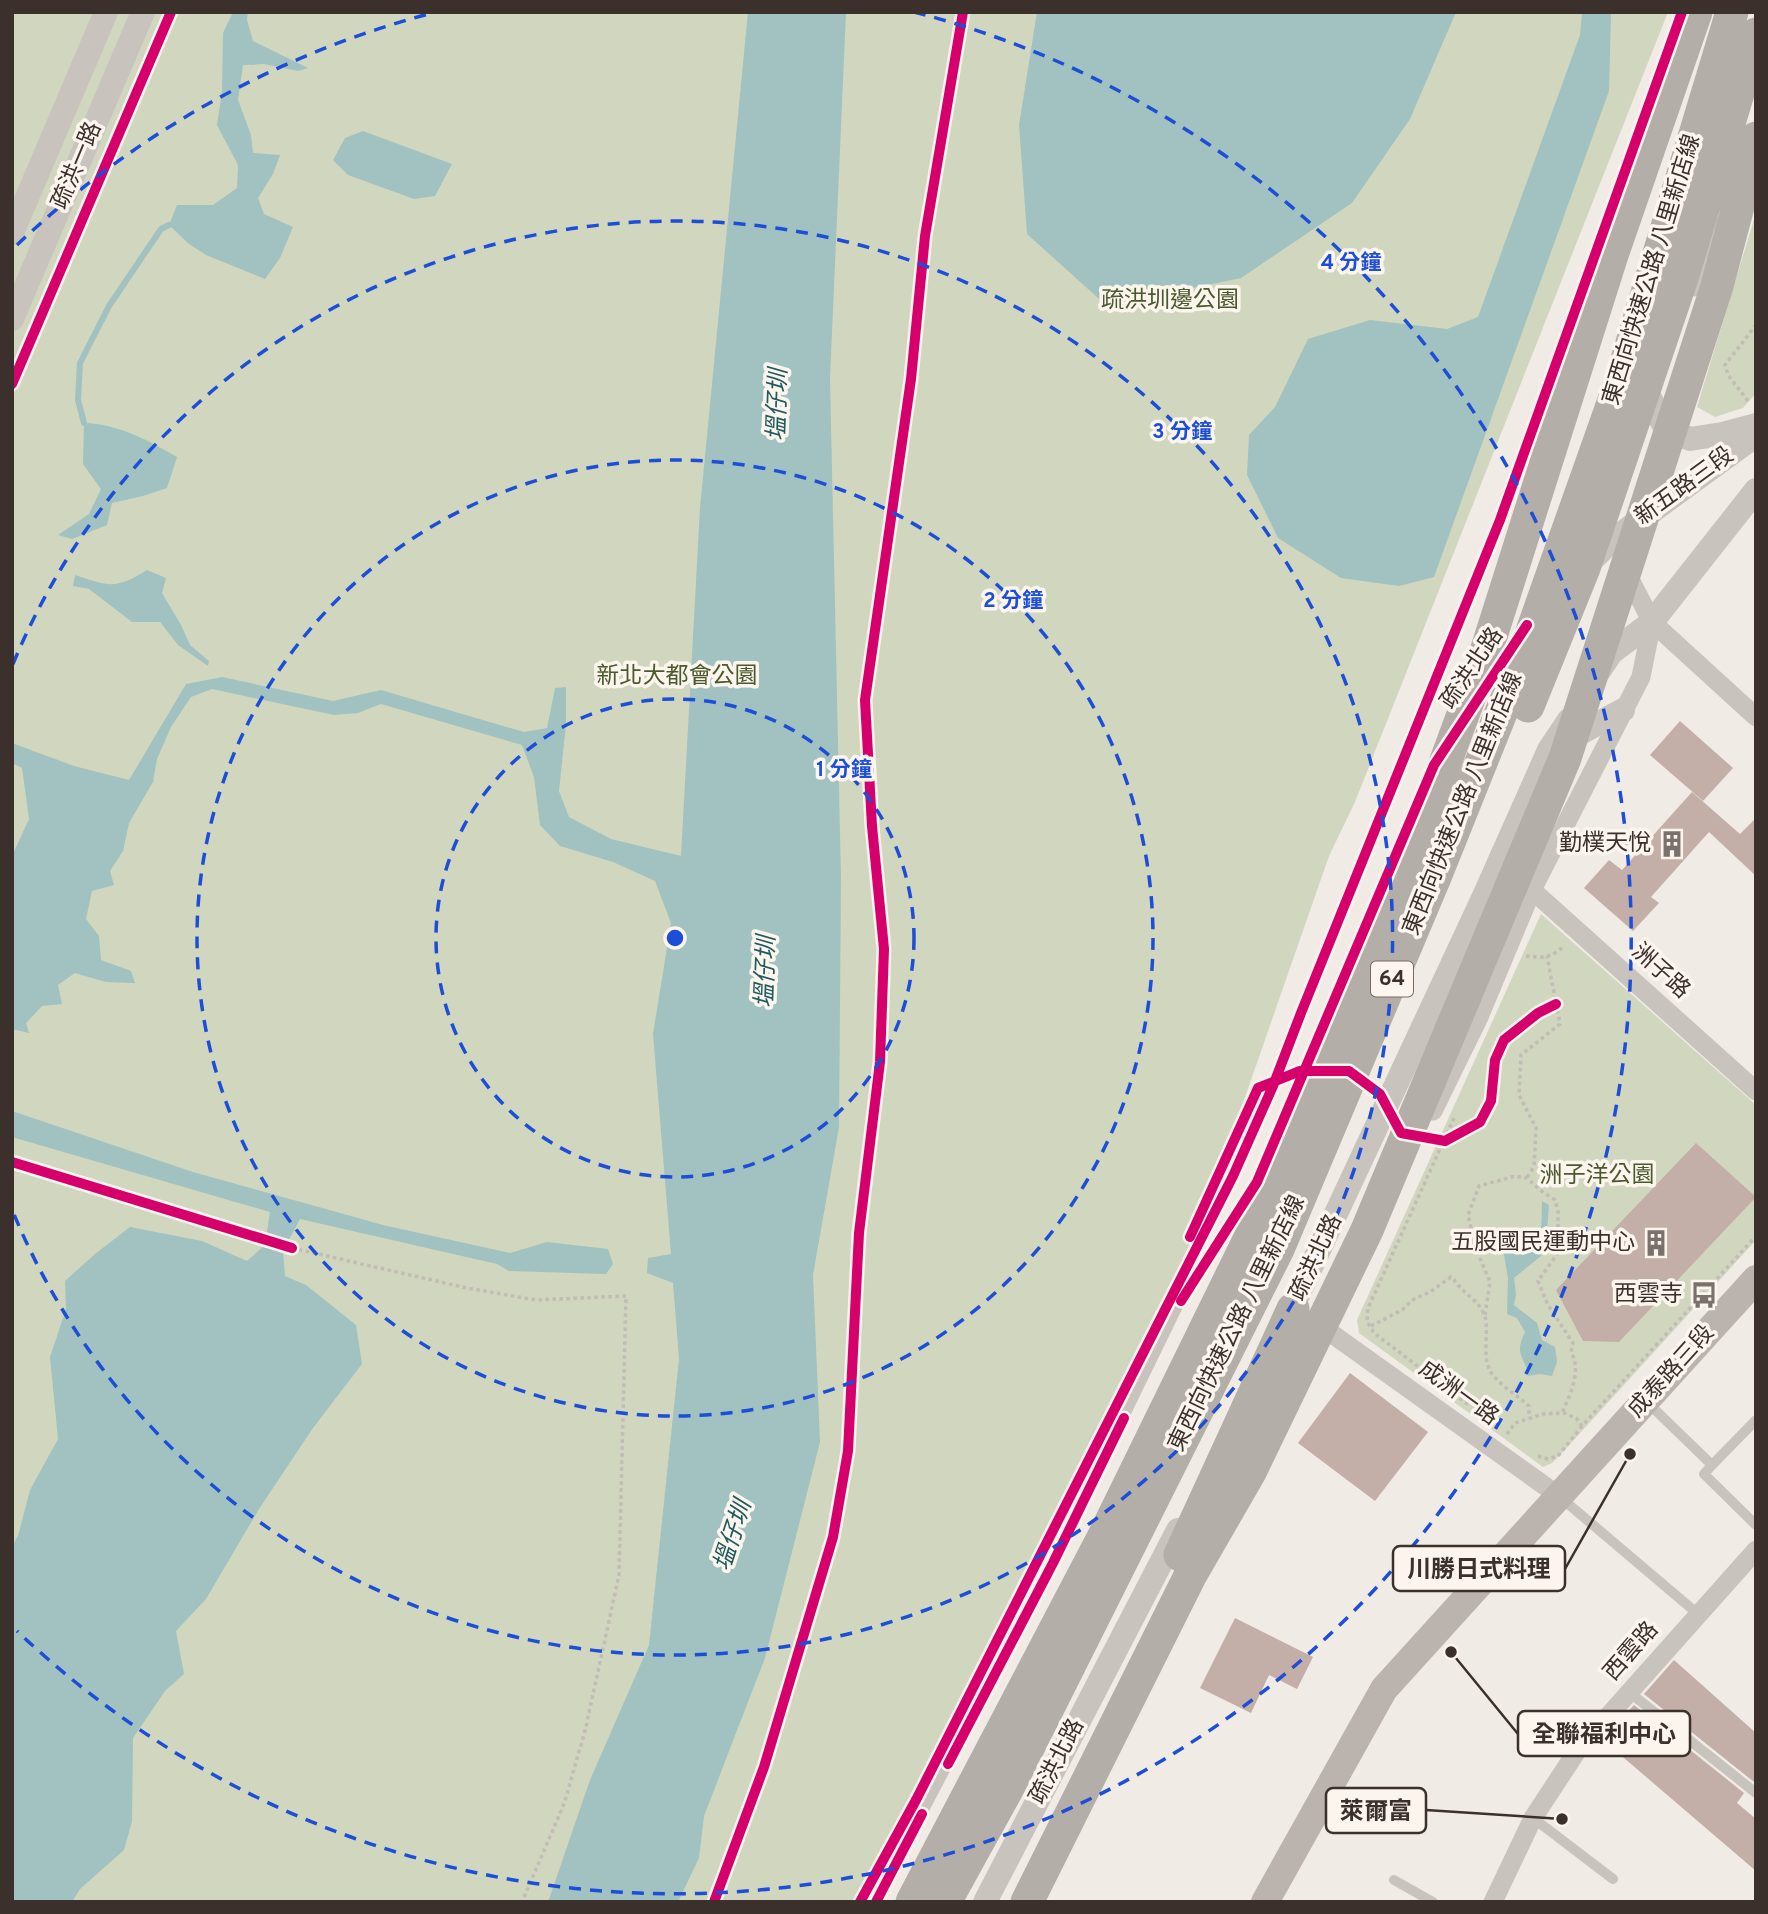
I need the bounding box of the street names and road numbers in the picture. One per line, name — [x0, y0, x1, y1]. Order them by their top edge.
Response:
street label: 疏洪一路 — [47, 118, 109, 214]
street label: 東西向快速公路 八里新店線 — [1598, 131, 1708, 409]
street label: 新五路三段 — [1630, 441, 1740, 533]
street label: 疏洪北路 — [1435, 623, 1511, 715]
street label: 東西向快速公路 八里新店線 — [1398, 668, 1530, 940]
street label: 洲子路 — [1625, 938, 1695, 1006]
road number: 64 — [1371, 962, 1413, 996]
street label: 東西向快速公路 八里新店線 — [1163, 1191, 1313, 1457]
street label: 疏洪北路 — [1284, 1210, 1350, 1306]
street label: 成泰路三段 — [1623, 1320, 1721, 1424]
street label: 成洲一路 — [1412, 1355, 1504, 1433]
street label: 西雲路 — [1598, 1616, 1666, 1688]
street label: 疏洪北路 — [1024, 1714, 1092, 1810]

